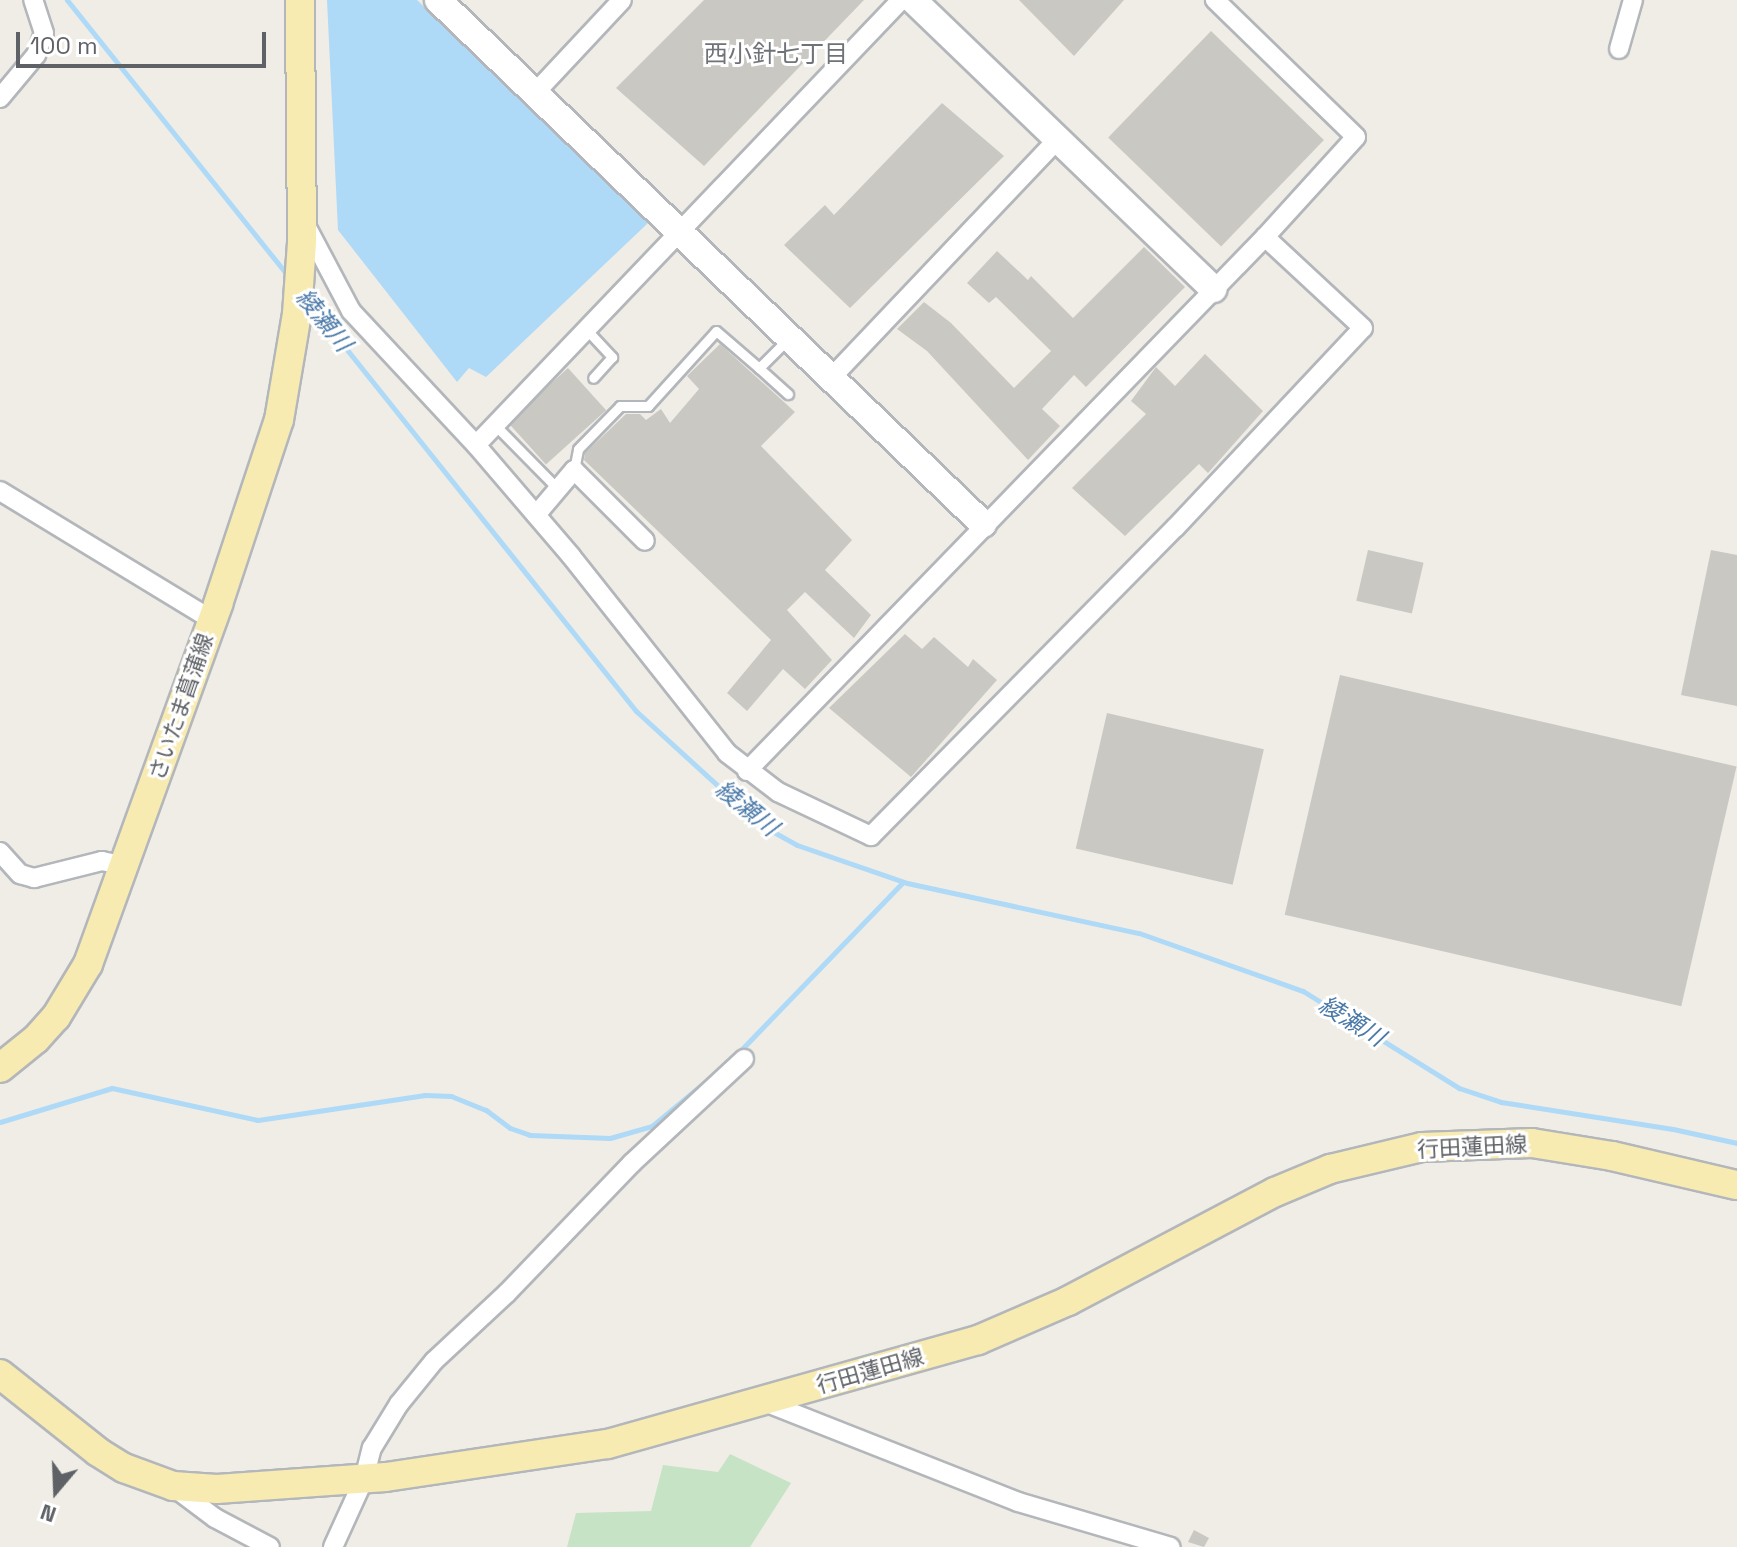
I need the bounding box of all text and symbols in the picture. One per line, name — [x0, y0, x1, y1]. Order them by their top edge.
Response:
scale bar — [20, 16, 270, 66]
text: 100 m — [30, 30, 98, 61]
district label: 西小針七丁目 — [704, 40, 848, 68]
water label: 綾瀬川 — [290, 283, 358, 357]
street label: さいたま菖蒲線 — [143, 630, 219, 784]
water label: 綾瀬川 — [710, 774, 784, 842]
water label: 綾瀬川 — [1314, 990, 1390, 1052]
street label: 行田蓮田線 — [1416, 1131, 1528, 1163]
street label: 行田蓮田線 — [813, 1343, 927, 1399]
north arrow — [16, 1451, 96, 1531]
text: N — [37, 1498, 60, 1529]

